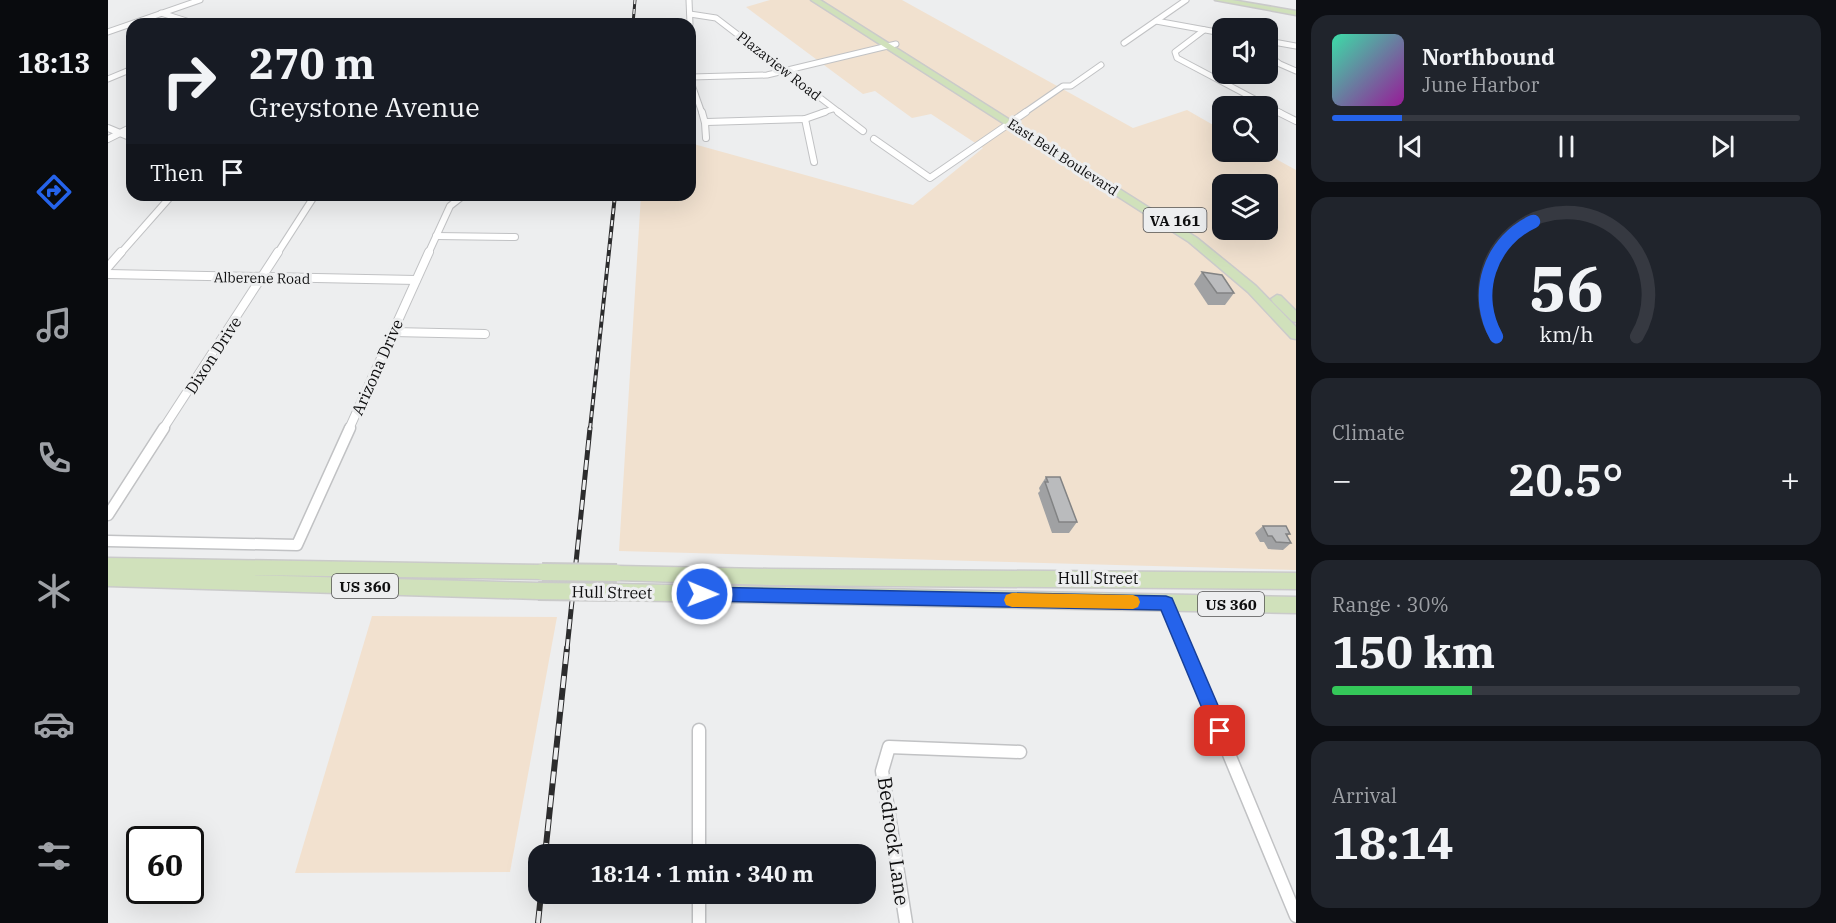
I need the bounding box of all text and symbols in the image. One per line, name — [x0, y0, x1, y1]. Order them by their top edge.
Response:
map controls — [1212, 18, 1278, 240]
button: sound — [1212, 18, 1278, 84]
street label: Plazaview Road — [733, 27, 825, 105]
text: 270 m — [249, 36, 375, 91]
icon: right — [150, 42, 228, 120]
text: Northbound — [1422, 42, 1555, 71]
text: 18:13 — [18, 45, 90, 80]
text: June Harbor — [1422, 71, 1539, 98]
text: Greystone Avenue — [249, 89, 480, 124]
button: search — [1212, 96, 1278, 162]
street label: East Belt Boulevard — [1004, 115, 1122, 200]
icon: previous — [1394, 130, 1427, 163]
icon: pause — [1550, 130, 1583, 163]
icon: next — [1706, 130, 1739, 163]
icon: arrive — [216, 156, 249, 189]
text: Then — [150, 158, 204, 187]
icon: directions — [33, 171, 75, 213]
button: layers — [1212, 174, 1278, 240]
road number: VA 161 — [1144, 208, 1206, 232]
text: 56 — [1529, 247, 1603, 328]
street label: Alberene Road — [214, 268, 311, 288]
icon: music — [33, 304, 75, 346]
street label: Dixon Drive — [181, 312, 245, 398]
street label: Arizona Drive — [347, 316, 407, 418]
text: km/h — [1539, 320, 1593, 348]
text: Climate — [1332, 419, 1405, 446]
icon: phone — [33, 437, 75, 479]
text: 20.5° — [1509, 450, 1623, 508]
text: − — [1332, 458, 1352, 501]
text: + — [1780, 458, 1800, 501]
position arrow — [670, 562, 734, 626]
street label: Hull Street — [1058, 568, 1139, 588]
icon: climate — [33, 570, 75, 612]
road number: US 360 — [332, 574, 398, 598]
street label: Hull Street — [571, 581, 653, 603]
text: Range · 30% — [1332, 591, 1449, 618]
road number: US 360 — [1198, 592, 1264, 616]
text: 150 km — [1332, 622, 1495, 680]
icon: car — [33, 703, 75, 745]
pin — [1194, 705, 1245, 756]
icon: arrive — [1203, 714, 1236, 747]
street label: Bedrock Lane — [872, 775, 916, 907]
text: Arrival — [1332, 782, 1397, 809]
text: 18:14 — [1332, 813, 1454, 871]
speed limit sign: 60 — [126, 826, 204, 904]
icon: filters — [33, 835, 75, 877]
text: 18:14 · 1 min · 340 m — [590, 859, 814, 888]

